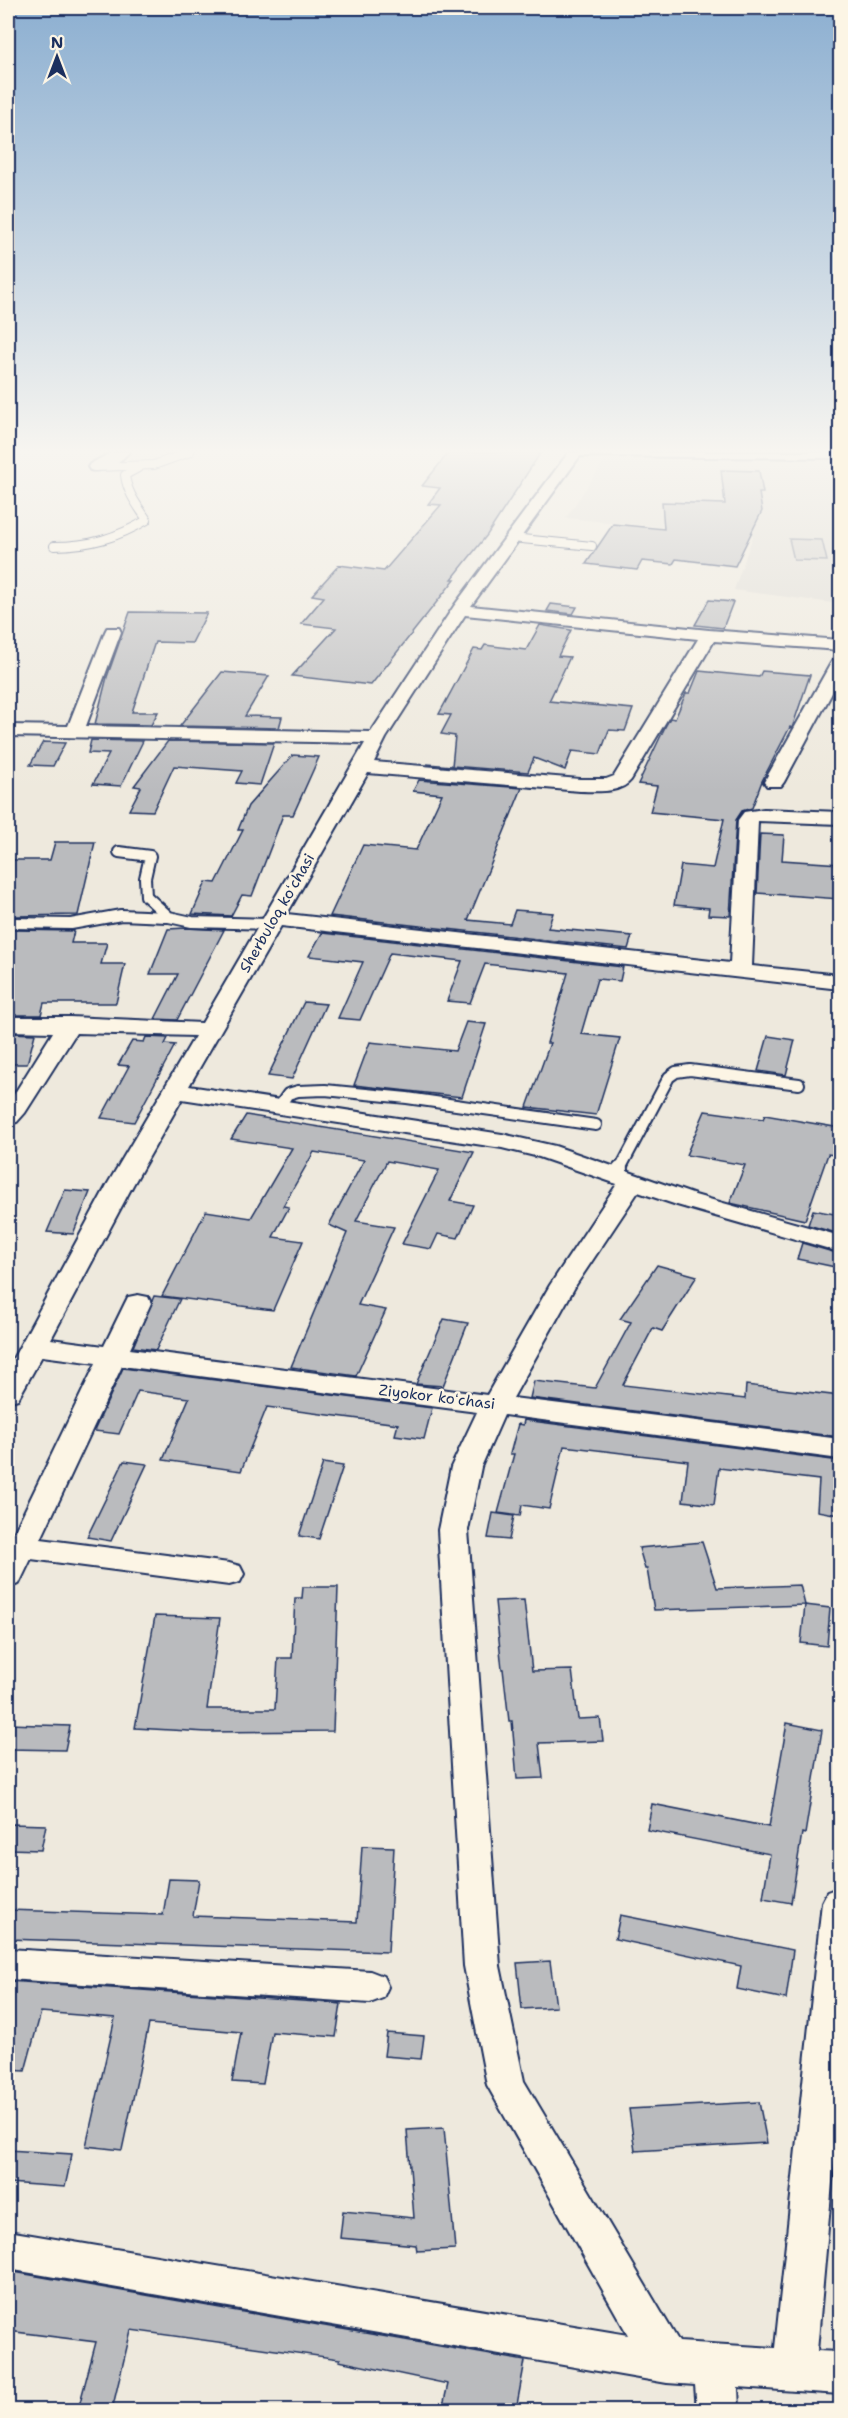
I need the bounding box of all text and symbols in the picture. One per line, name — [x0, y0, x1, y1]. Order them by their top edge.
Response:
north arrow — [27, 27, 87, 87]
text: N — [51, 32, 63, 53]
street label: Sherbuloq koʻchasi — [235, 850, 319, 976]
street label: Ziyokor koʻchasi — [378, 1380, 496, 1414]

